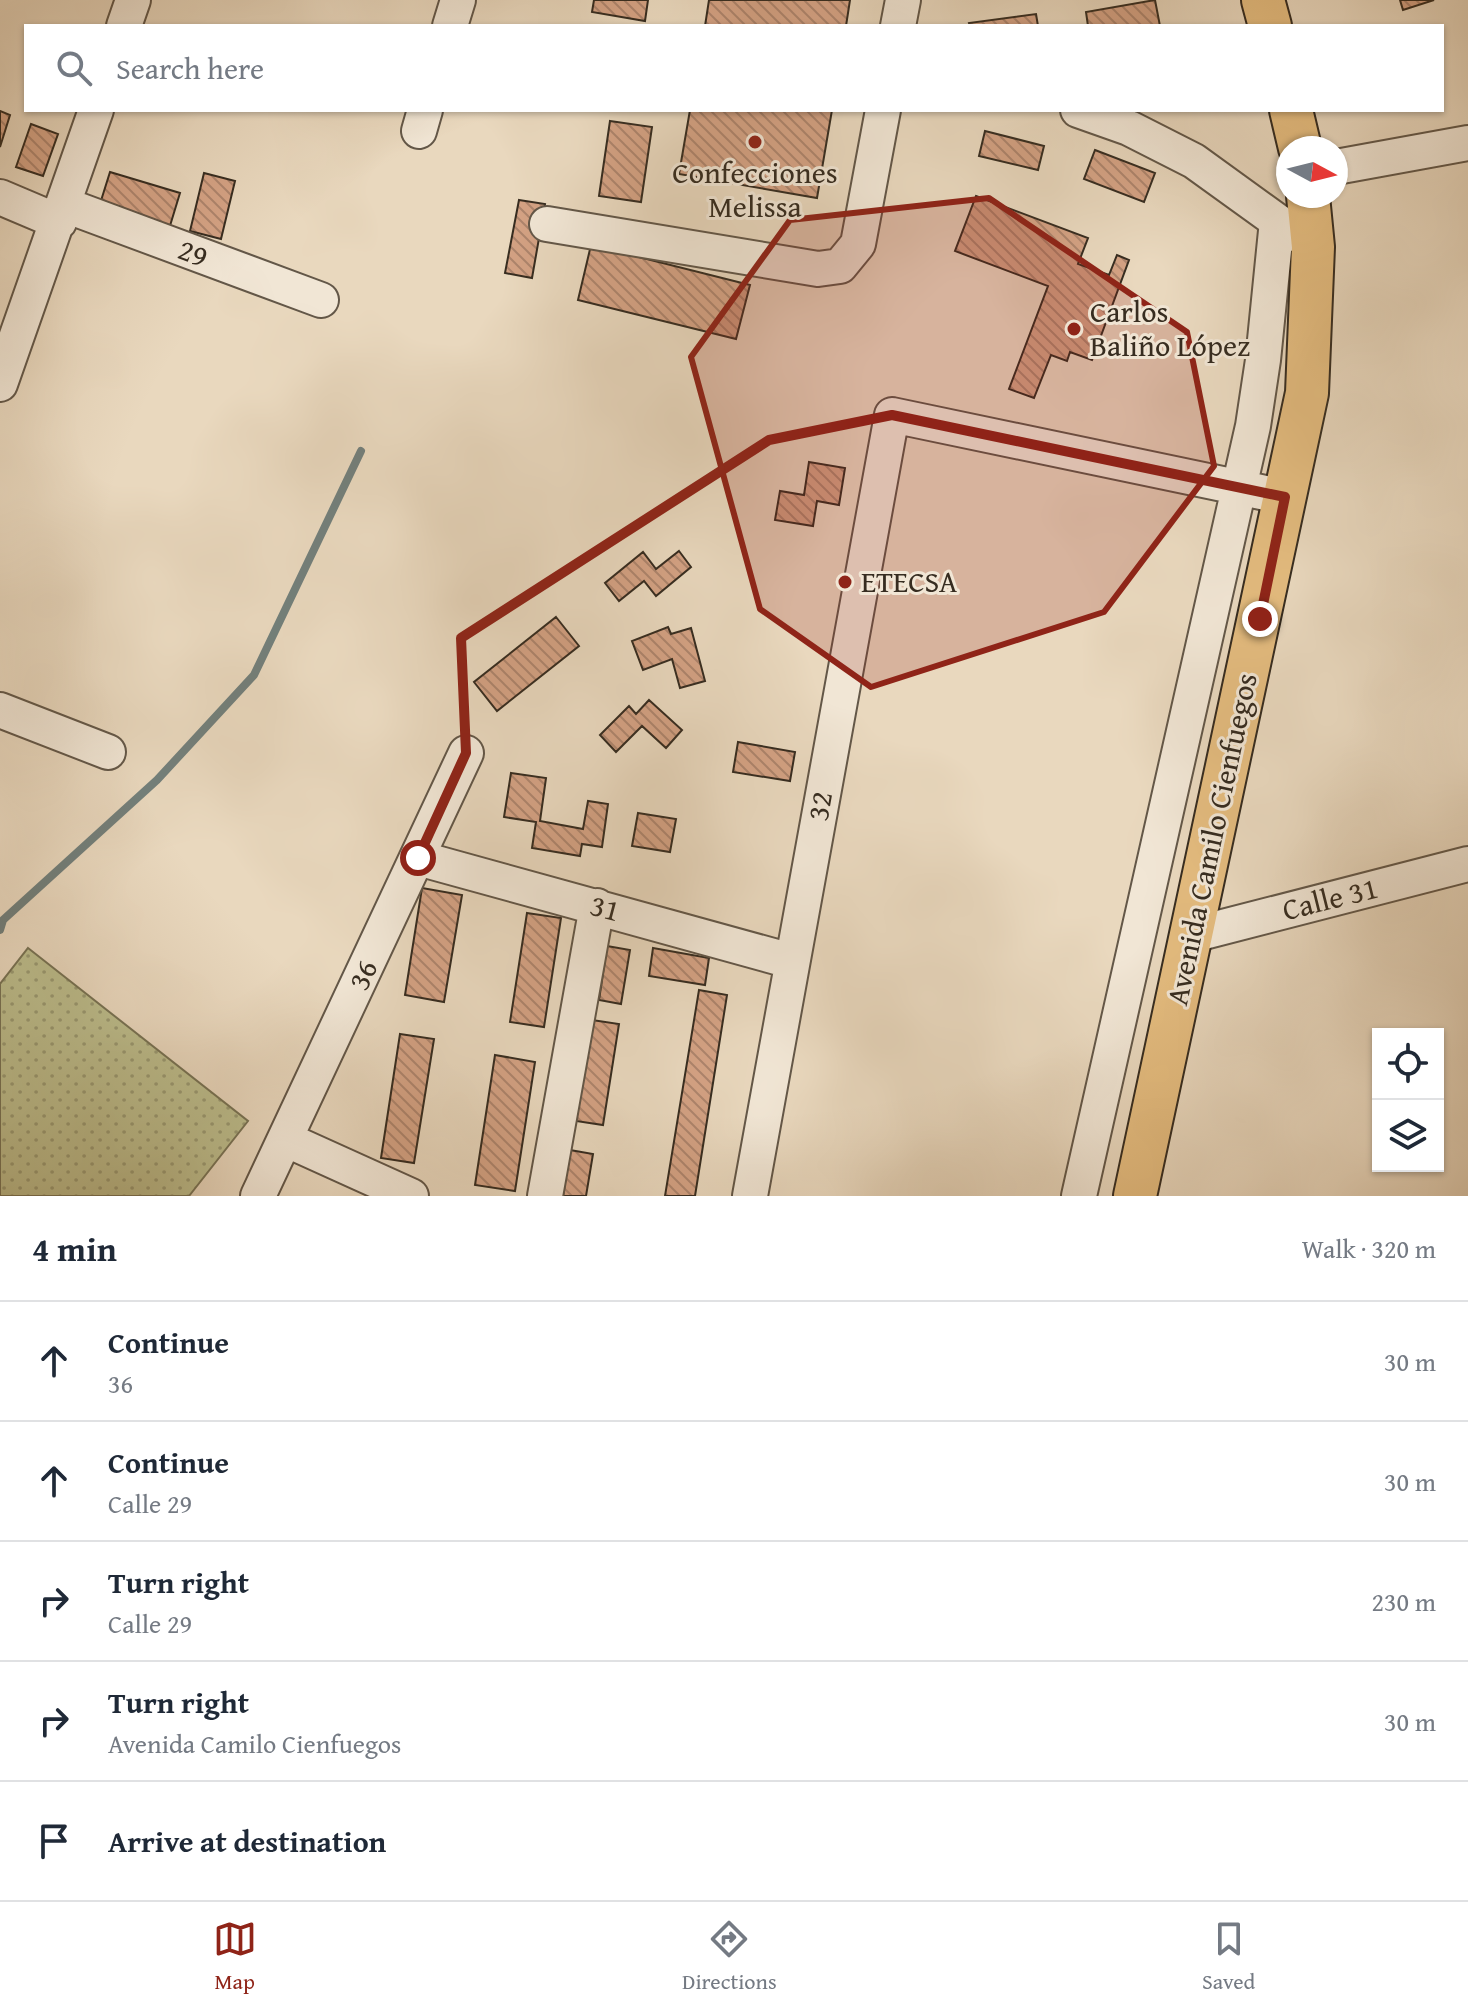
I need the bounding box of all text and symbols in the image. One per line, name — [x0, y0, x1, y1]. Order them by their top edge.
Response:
search box — [24, 24, 1444, 112]
icon: search — [52, 46, 96, 90]
text: Search here — [116, 46, 264, 90]
marker: Confecciones Melissa — [746, 133, 764, 151]
north arrow — [1276, 136, 1348, 208]
place label: Confecciones Melissa — [672, 150, 838, 228]
street label: 29 — [172, 226, 214, 278]
place label: Carlos Baliño López — [1090, 289, 1250, 367]
marker: Carlos Baliño López — [1065, 320, 1083, 338]
place label: ETECSA — [861, 559, 957, 603]
marker: ETECSA — [836, 573, 854, 591]
route end — [1242, 601, 1278, 637]
street label: Avenida Camilo Cienfuegos — [1154, 669, 1268, 1009]
street label: 32 — [795, 788, 843, 824]
route start — [400, 840, 436, 876]
street label: Calle 31 — [1277, 865, 1382, 931]
street label: 31 — [586, 882, 625, 932]
street label: 36 — [336, 952, 388, 997]
map controls — [1372, 1028, 1444, 1172]
button: locate — [1372, 1028, 1444, 1100]
button: layers — [1372, 1100, 1444, 1172]
text: 4 min — [32, 1224, 117, 1273]
text: Walk · 320 m — [1302, 1229, 1436, 1268]
text: Continue — [108, 1320, 229, 1364]
icon: ahead — [32, 1339, 76, 1383]
text: 30 m — [1384, 1342, 1436, 1381]
text: 36 — [108, 1364, 133, 1403]
text: Continue — [108, 1440, 229, 1484]
icon: ahead — [32, 1459, 76, 1503]
text: 30 m — [1384, 1462, 1436, 1501]
text: Calle 29 — [108, 1484, 192, 1523]
text: Turn right — [108, 1560, 249, 1604]
icon: right — [32, 1579, 76, 1623]
text: 230 m — [1371, 1582, 1436, 1621]
text: Calle 29 — [108, 1604, 192, 1643]
text: Turn right — [108, 1680, 249, 1724]
icon: right — [32, 1699, 76, 1743]
text: 30 m — [1384, 1702, 1436, 1741]
text: Avenida Camilo Cienfuegos — [108, 1724, 401, 1763]
icon: arrive — [32, 1819, 76, 1863]
text: Arrive at destination — [108, 1819, 386, 1863]
tab: Map — [213, 1917, 257, 1997]
tab: Directions — [682, 1917, 777, 1997]
tab: Saved — [1202, 1917, 1255, 1997]

